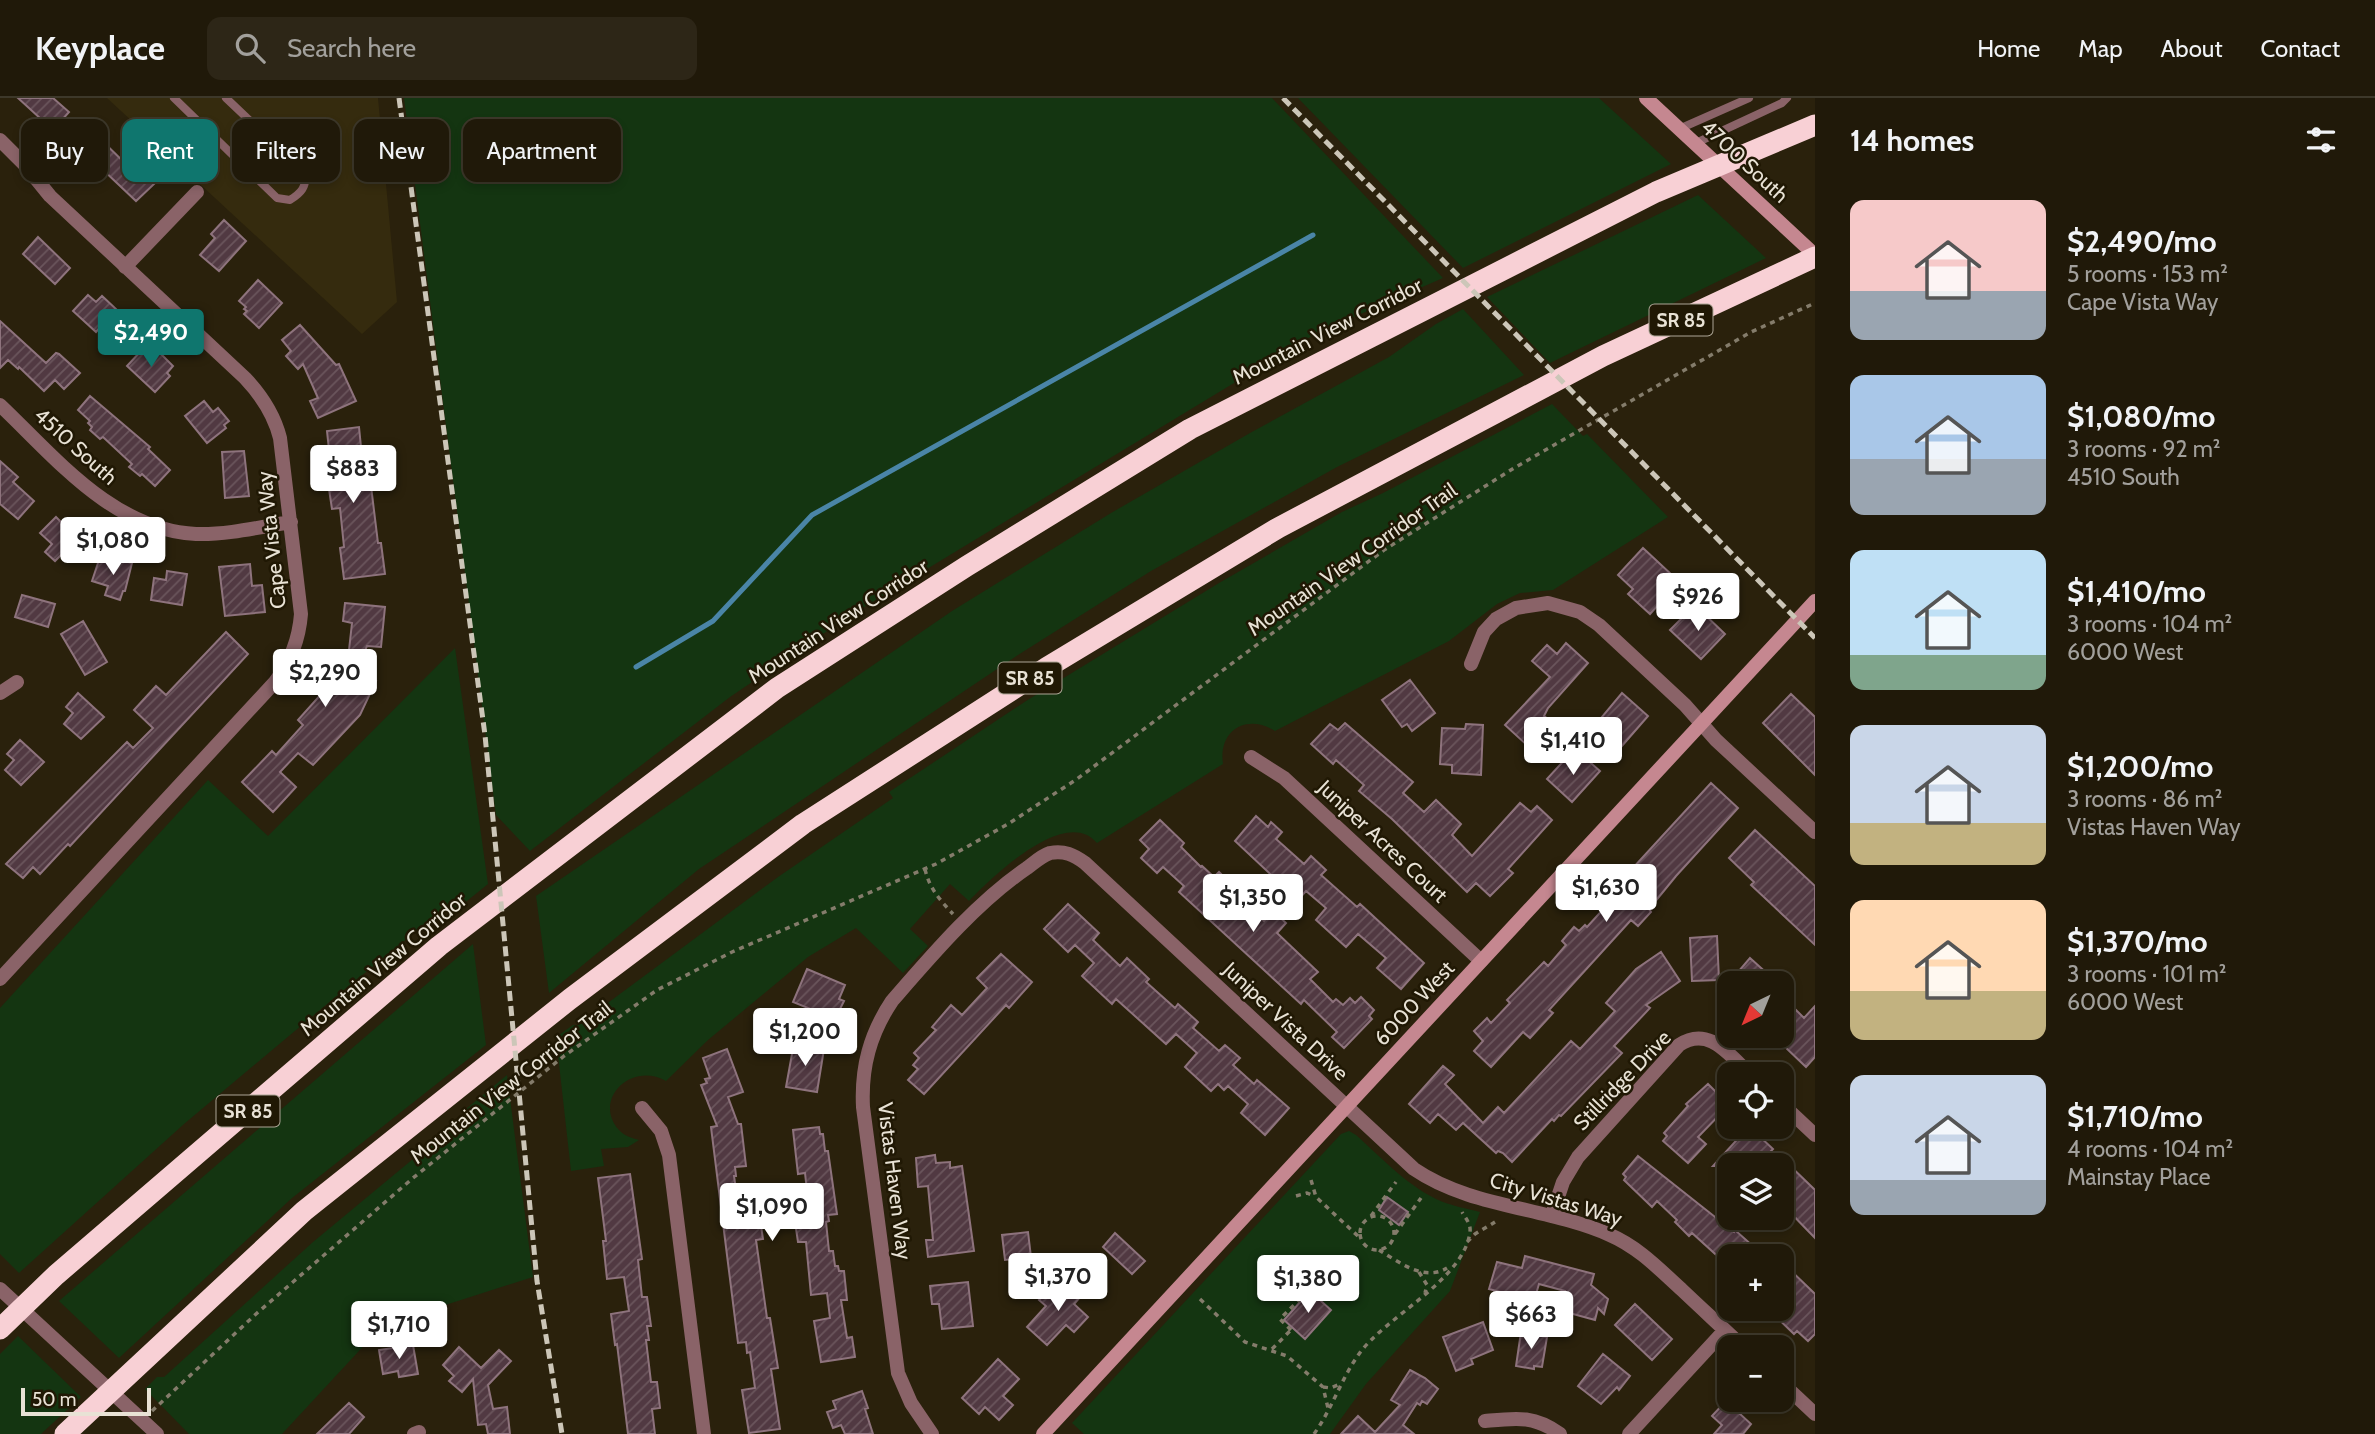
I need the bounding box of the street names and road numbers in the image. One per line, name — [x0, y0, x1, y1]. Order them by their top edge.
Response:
street label: 4700 South — [1696, 114, 1794, 208]
street label: Mountain View Corridor — [1228, 272, 1426, 390]
road number: SR 85 — [1650, 304, 1712, 336]
street label: 4510 South — [29, 402, 123, 490]
street label: Cape Vista Way — [251, 470, 291, 610]
street label: Mountain View Corridor Trail — [1243, 477, 1461, 641]
street label: Mountain View Corridor — [743, 553, 933, 689]
road number: SR 85 — [998, 663, 1062, 694]
street label: Juniper Acres Court — [1312, 774, 1453, 907]
street label: Mountain View Corridor — [295, 887, 472, 1041]
street label: Juniper Vista Drive — [1218, 956, 1354, 1086]
street label: 6000 West — [1369, 956, 1459, 1050]
street label: Mountain View Corridor Trail — [405, 995, 617, 1169]
street label: Stillridge Drive — [1568, 1025, 1676, 1135]
road number: SR 85 — [216, 1096, 280, 1126]
street label: Vistas Haven Way — [873, 1101, 917, 1262]
street label: City Vistas Way — [1487, 1167, 1626, 1231]

